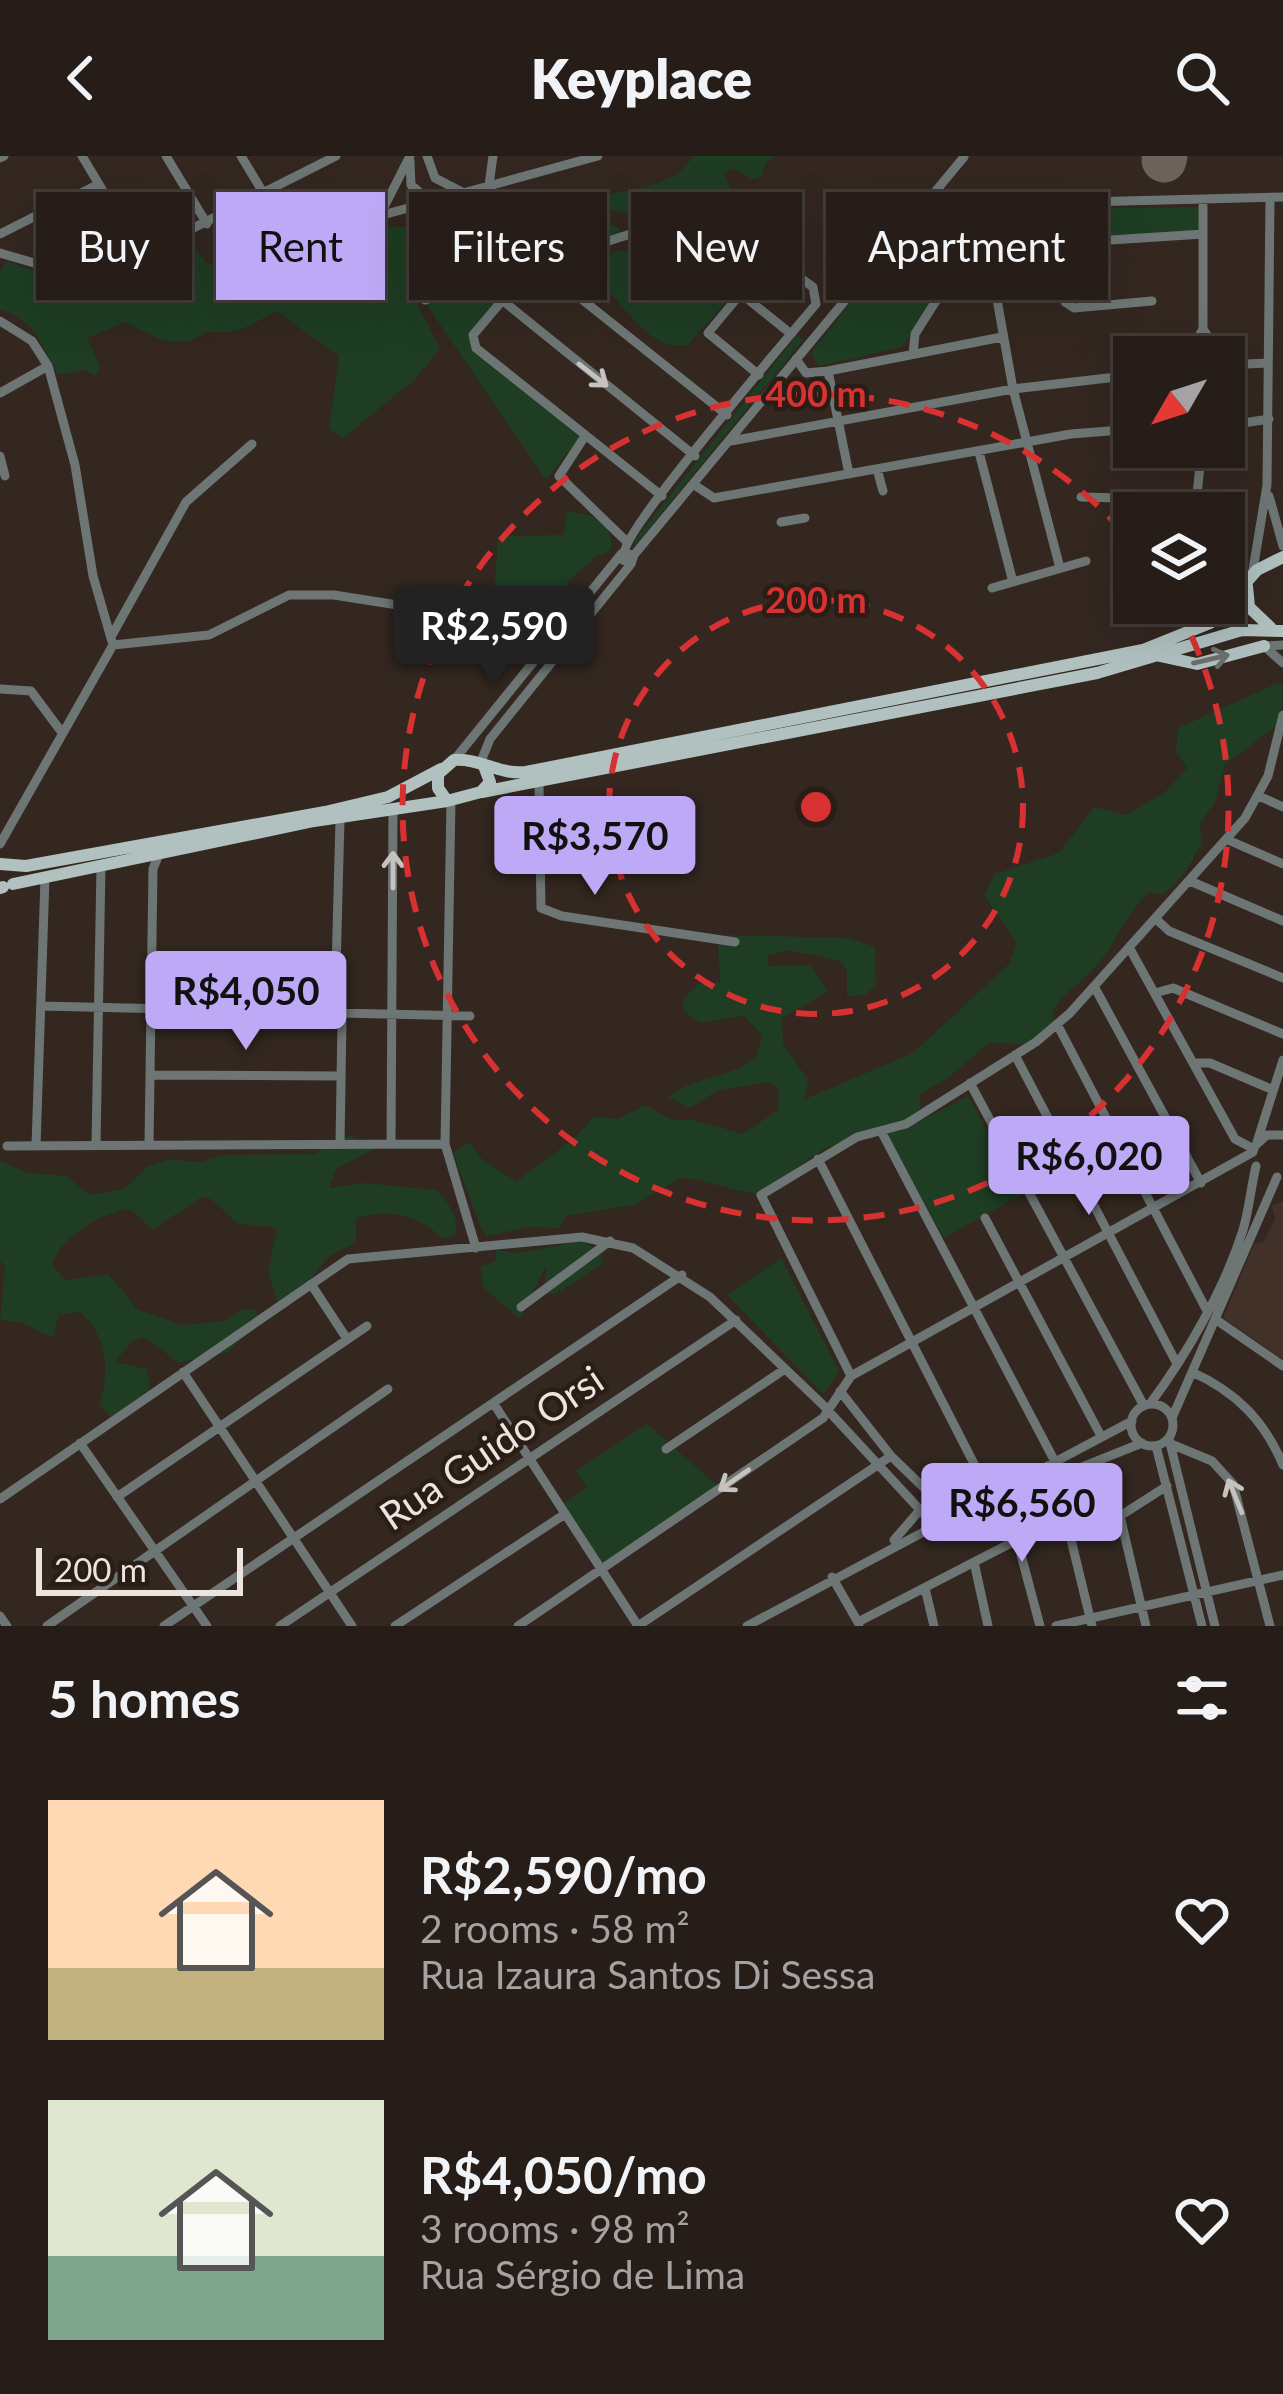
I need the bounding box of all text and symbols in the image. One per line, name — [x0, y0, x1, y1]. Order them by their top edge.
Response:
icon: back — [48, 45, 114, 111]
icon: search — [1169, 45, 1235, 111]
text: Keyplace — [531, 46, 752, 111]
chip: Buy — [36, 192, 192, 300]
chip: Rent — [216, 192, 385, 300]
chip: Filters — [409, 192, 607, 300]
chip: New — [631, 192, 802, 300]
chip: Apartment — [826, 192, 1108, 300]
north arrow — [1113, 336, 1245, 468]
map controls — [1113, 336, 1245, 624]
one-way arrow — [576, 361, 608, 387]
text: 400 m — [765, 371, 867, 415]
button: layers — [1113, 492, 1245, 624]
text: 200 m — [765, 577, 867, 621]
pin: R$2,590 — [383, 586, 605, 688]
text: R$2,590 — [420, 602, 568, 648]
one-way arrow — [1191, 647, 1229, 670]
centre of rings — [795, 786, 837, 828]
pin: R$3,570 — [484, 796, 706, 898]
text: R$3,570 — [521, 812, 669, 858]
one-way arrow — [382, 851, 404, 890]
pin: R$4,050 — [135, 951, 357, 1053]
text: R$4,050 — [172, 967, 320, 1013]
pin: R$6,020 — [978, 1116, 1200, 1218]
text: R$6,020 — [1015, 1132, 1163, 1178]
street label: Rua Guido Orsi — [371, 1355, 611, 1539]
pin: R$6,560 — [911, 1463, 1133, 1565]
one-way arrow — [717, 1467, 751, 1492]
one-way arrow — [1223, 1478, 1245, 1515]
text: R$6,560 — [948, 1479, 1096, 1525]
scale bar — [36, 1542, 243, 1595]
text: 200 m — [54, 1549, 147, 1589]
icon: filters — [1169, 1665, 1235, 1731]
text: 5 homes — [48, 1668, 240, 1729]
text: R$2,590/mo — [420, 1844, 707, 1905]
icon: home — [144, 1848, 288, 1992]
icon: heart — [1169, 1887, 1235, 1953]
text: 2 rooms · 58 m² — [420, 1905, 690, 1951]
text: Rua Izaura Santos Di Sessa — [420, 1951, 875, 1997]
text: R$4,050/mo — [420, 2144, 707, 2205]
icon: home — [144, 2148, 288, 2292]
icon: heart — [1169, 2187, 1235, 2253]
text: 3 rooms · 98 m² — [420, 2205, 690, 2251]
text: Rua Sérgio de Lima — [420, 2251, 745, 2297]

